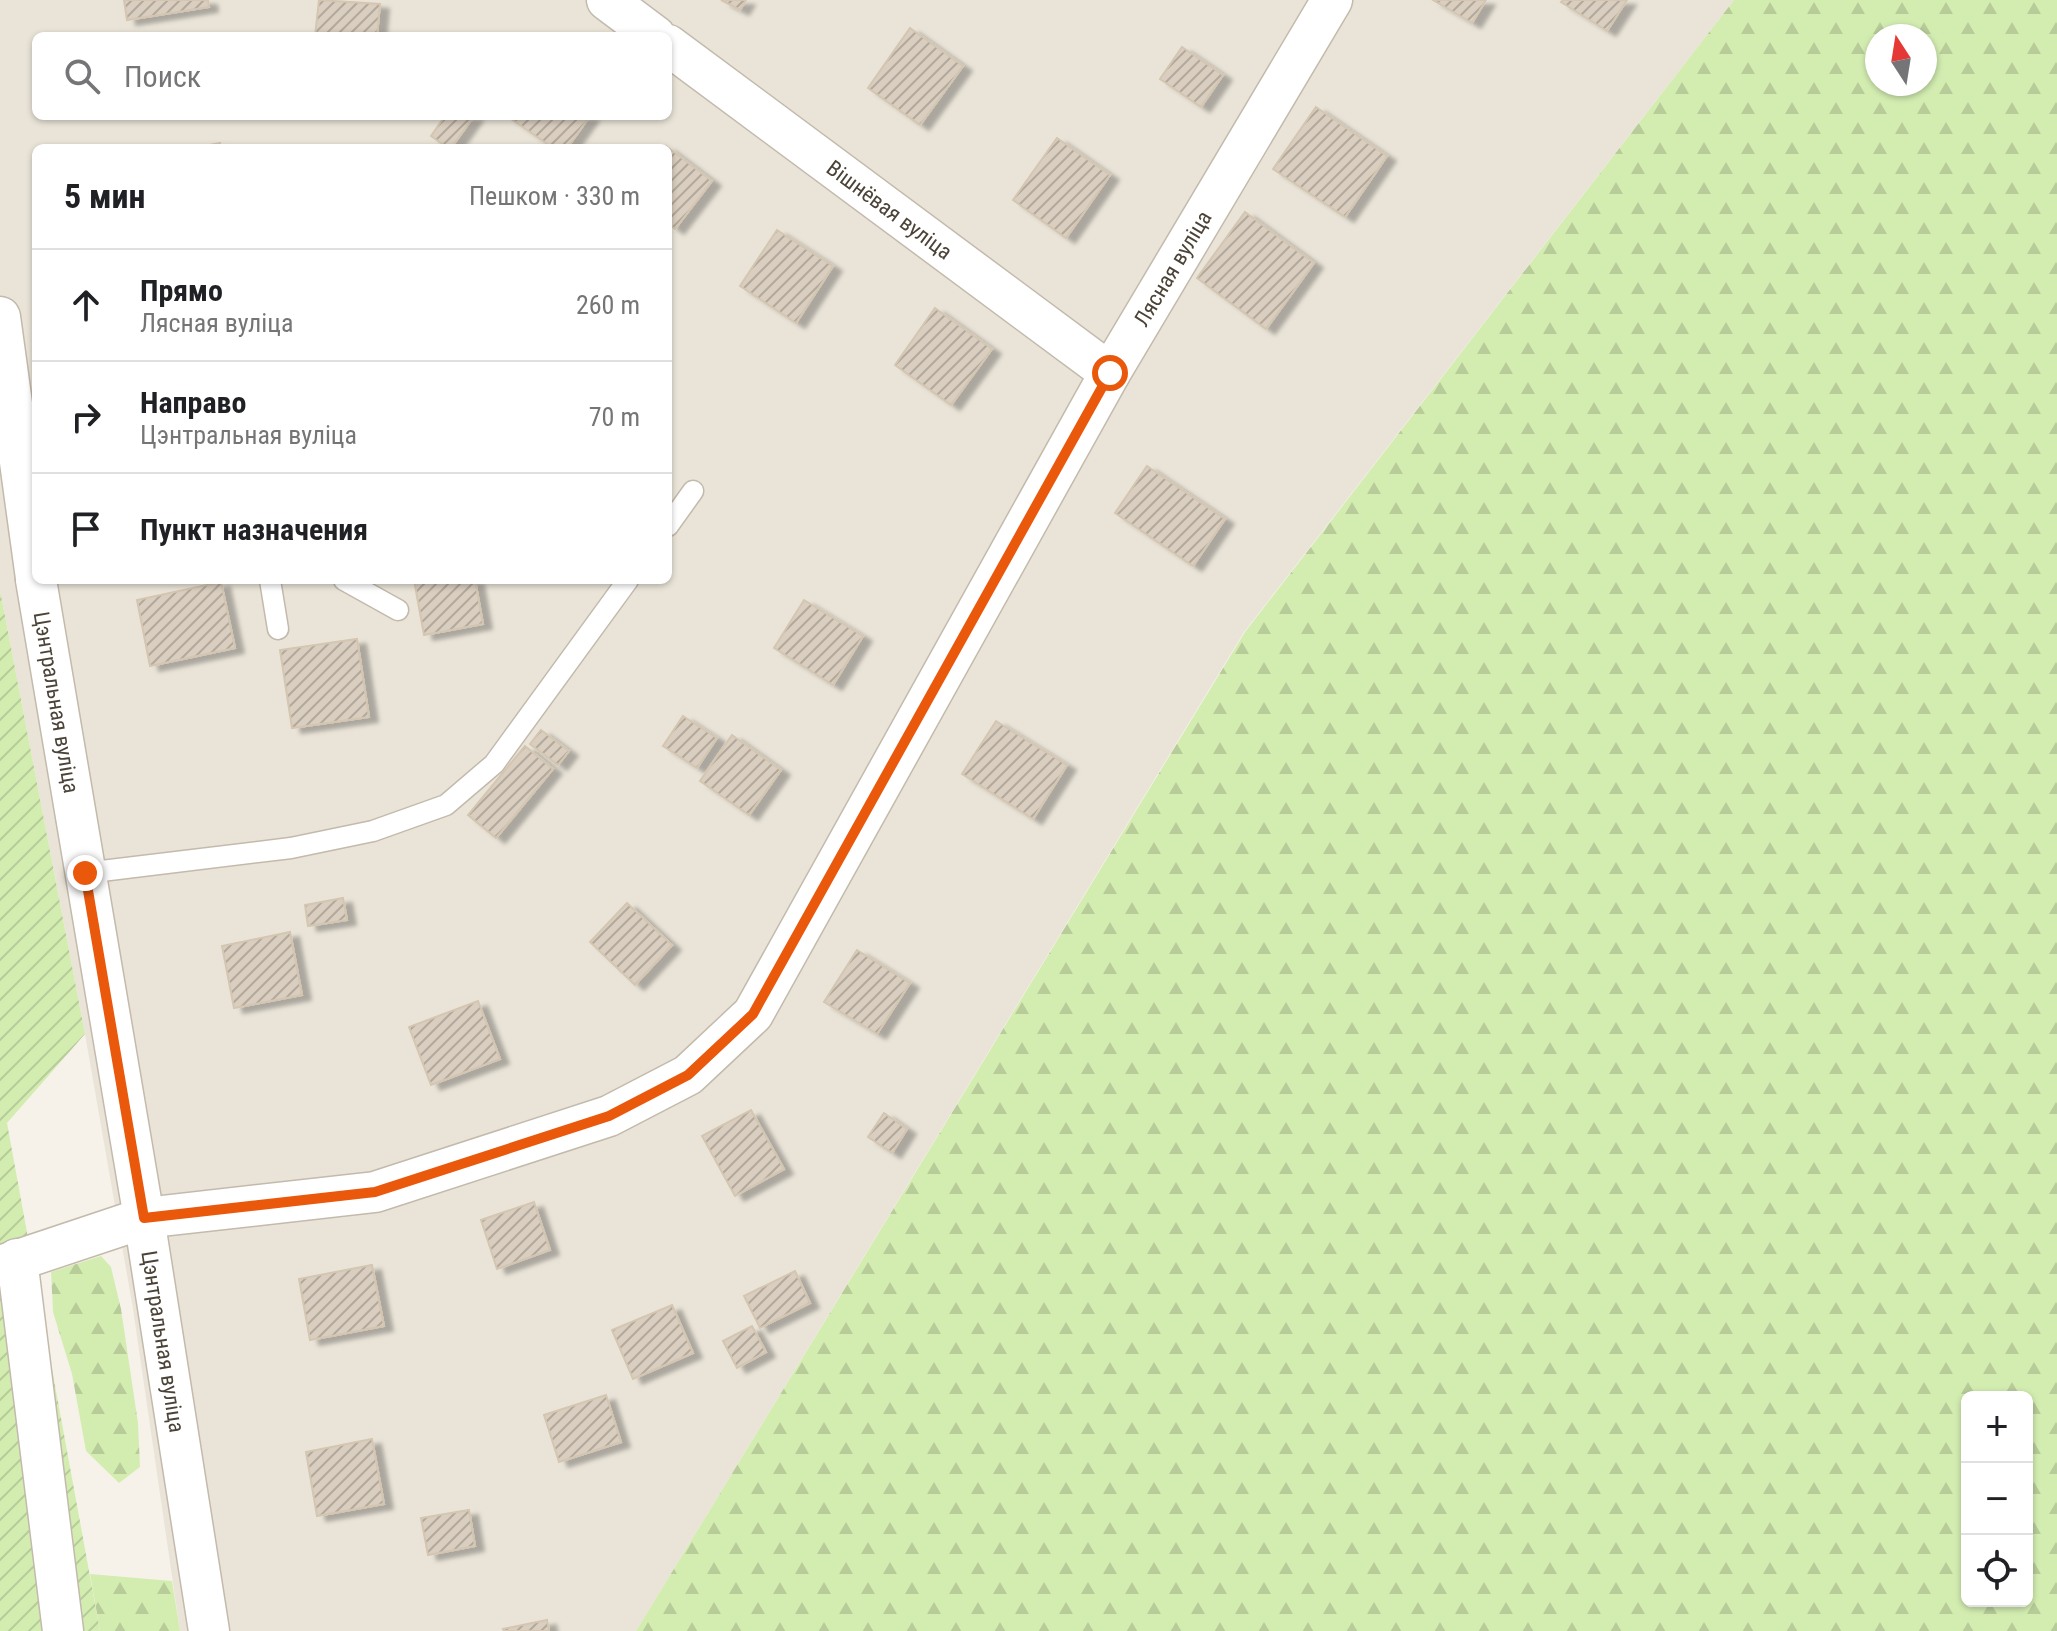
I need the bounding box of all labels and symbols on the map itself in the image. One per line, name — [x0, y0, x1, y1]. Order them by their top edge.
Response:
north arrow — [1865, 24, 1937, 96]
street label: Вішнёвая вуліца — [822, 155, 957, 264]
street label: Лясная вуліца — [1129, 206, 1217, 331]
route start — [1092, 355, 1128, 391]
street label: Цэнтральная вуліца — [29, 610, 84, 795]
route end — [67, 855, 103, 891]
street label: Цэнтральная вуліца — [136, 1249, 190, 1434]

